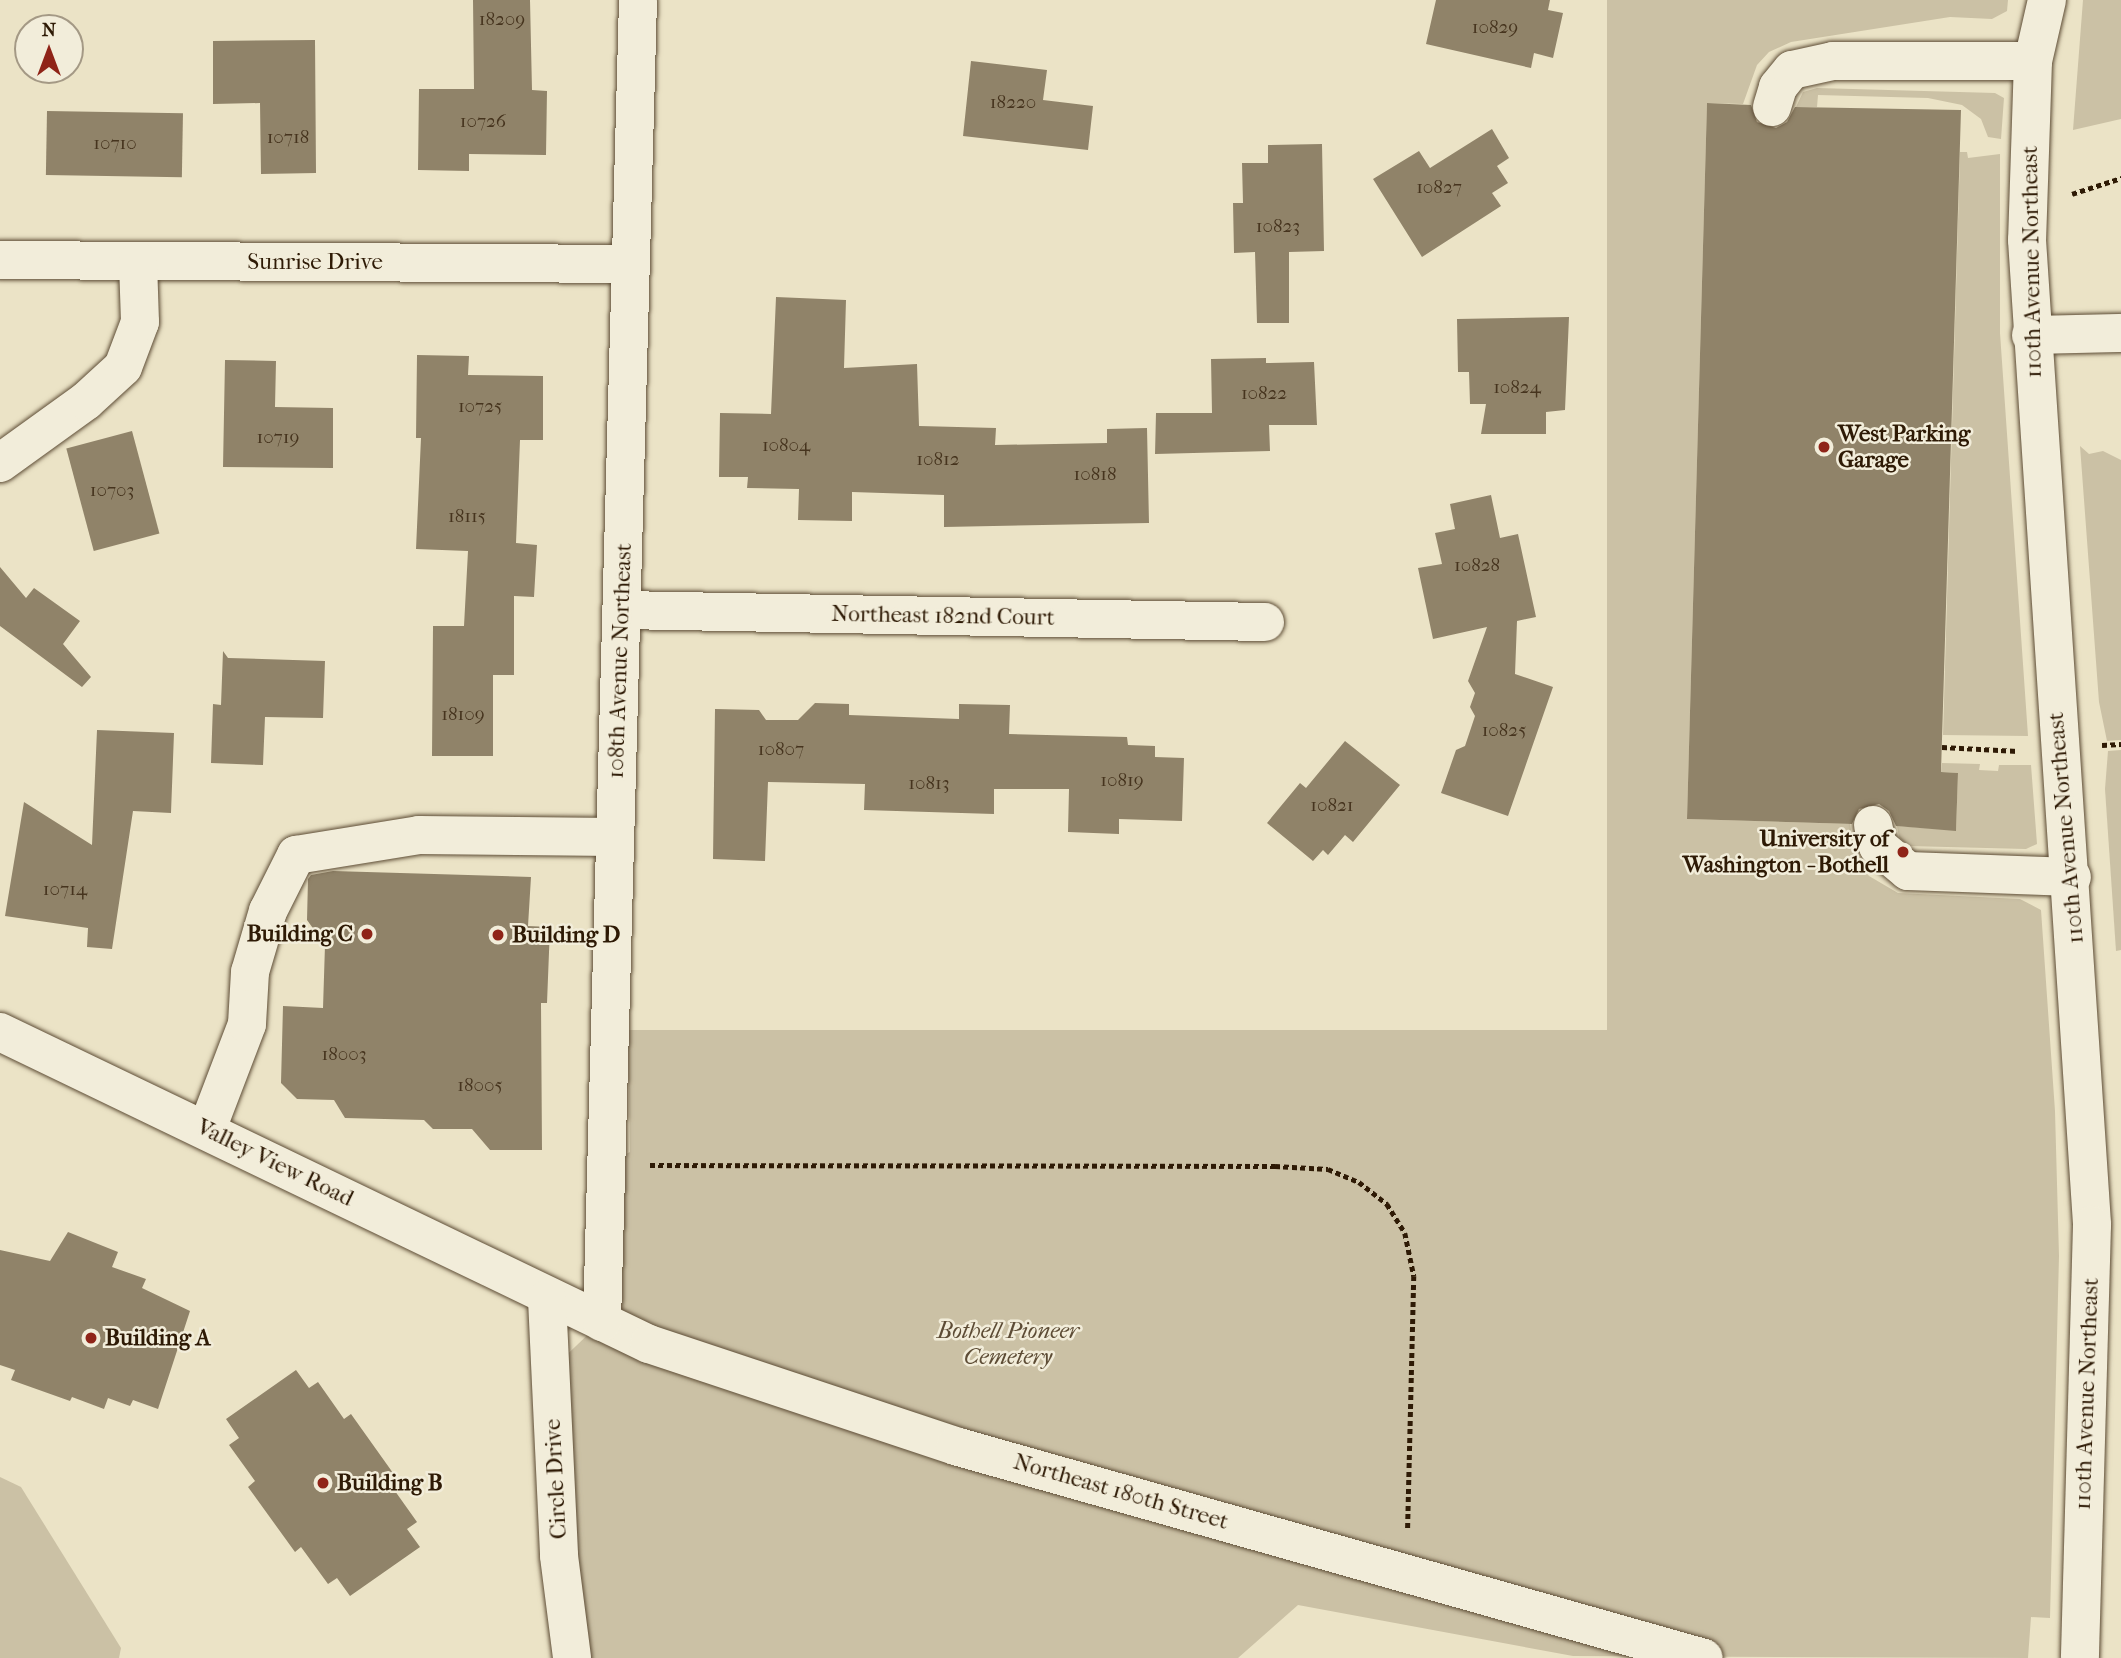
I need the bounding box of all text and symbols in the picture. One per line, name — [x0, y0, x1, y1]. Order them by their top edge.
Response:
house number: 18209 — [479, 9, 525, 31]
north arrow — [14, 14, 84, 84]
house number: 10829 — [1472, 17, 1518, 39]
text: N — [42, 19, 56, 41]
house number: 18220 — [990, 92, 1036, 114]
house number: 10726 — [460, 111, 506, 133]
house number: 10718 — [267, 127, 309, 149]
house number: 10710 — [93, 133, 137, 155]
street label: 110th Avenue Northeast — [2016, 146, 2048, 378]
house number: 10827 — [1416, 177, 1462, 199]
house number: 10823 — [1256, 216, 1300, 238]
street label: Sunrise Drive — [247, 248, 383, 276]
house number: 10824 — [1493, 377, 1541, 399]
house number: 10822 — [1241, 383, 1287, 405]
house number: 10725 — [458, 396, 502, 418]
place label: West Parking Garage — [1838, 420, 1970, 474]
house number: 10719 — [256, 427, 300, 449]
house number: 10804 — [762, 435, 810, 457]
marker: West Parking Garage — [1816, 439, 1832, 455]
house number: 10812 — [916, 449, 960, 471]
house number: 10818 — [1073, 464, 1117, 486]
house number: 10703 — [90, 480, 134, 502]
house number: 18115 — [448, 506, 486, 528]
street label: 108th Avenue Northeast — [602, 543, 638, 779]
house number: 10828 — [1454, 555, 1500, 577]
street label: Northeast 182nd Court — [831, 600, 1055, 632]
house number: 18109 — [441, 704, 485, 726]
street label: 110th Avenue Northeast — [2042, 711, 2090, 945]
house number: 10825 — [1482, 720, 1526, 742]
house number: 10807 — [758, 739, 804, 761]
house number: 10819 — [1100, 770, 1144, 792]
house number: 10813 — [908, 773, 950, 795]
house number: 10821 — [1310, 795, 1354, 817]
place label: University of Washington - Bothell — [1683, 825, 1889, 879]
marker: University of Washington - Bothell — [1895, 844, 1911, 860]
house number: 10714 — [43, 879, 87, 901]
place label: Building C — [247, 920, 353, 948]
place label: Building D — [512, 921, 620, 949]
marker: Building C — [359, 926, 375, 942]
marker: Building D — [490, 927, 506, 943]
house number: 18003 — [321, 1044, 367, 1066]
house number: 18005 — [457, 1075, 503, 1097]
street label: Valley View Road — [192, 1113, 358, 1213]
street label: 110th Avenue Northeast — [2069, 1277, 2105, 1511]
park label: Bothell Pioneer Cemetery — [937, 1317, 1079, 1371]
place label: Building A — [105, 1324, 211, 1352]
marker: Building A — [83, 1330, 99, 1346]
street label: Circle Drive — [539, 1418, 573, 1540]
street label: Northeast 180th Street — [1010, 1448, 1232, 1536]
place label: Building B — [337, 1469, 443, 1497]
marker: Building B — [315, 1475, 331, 1491]

